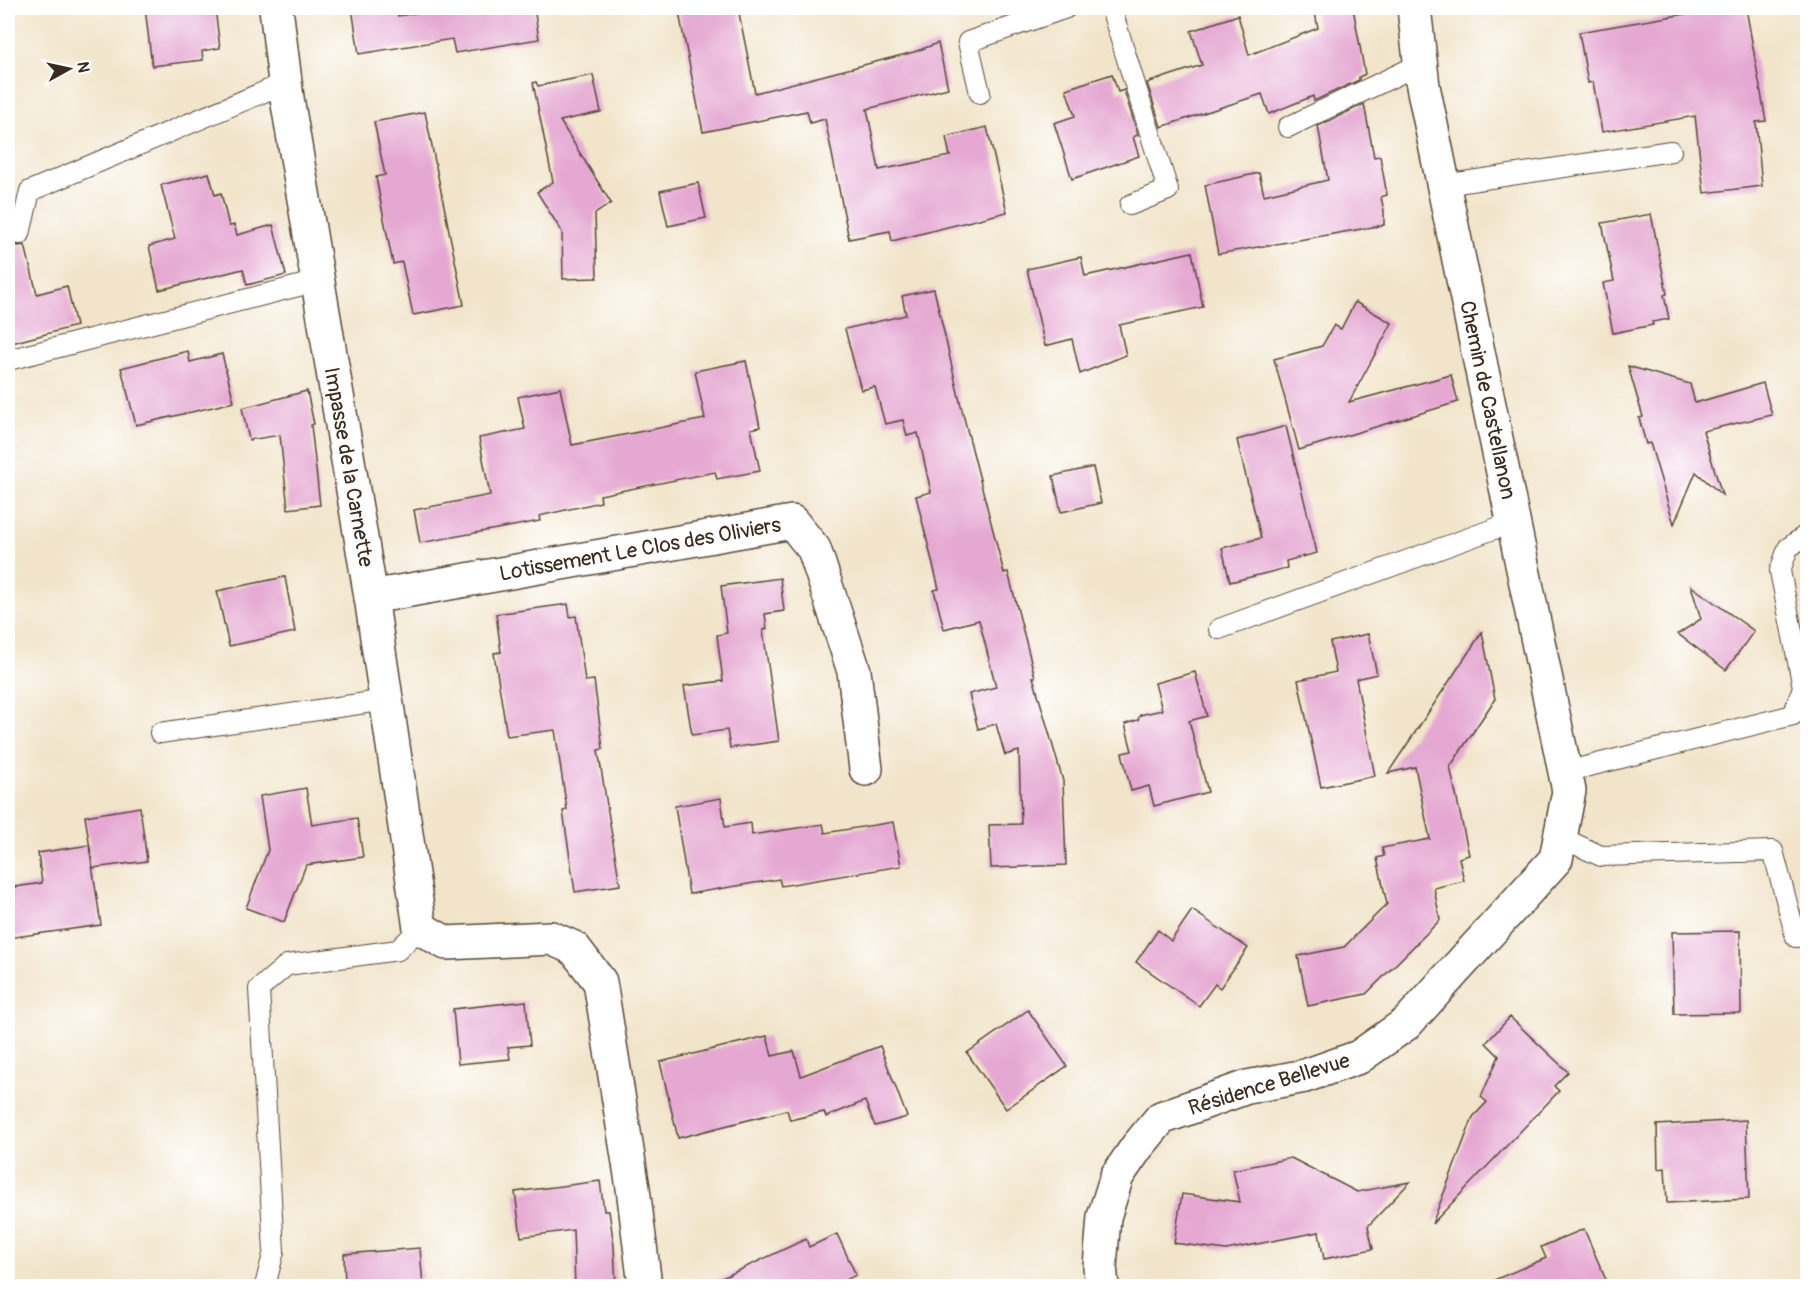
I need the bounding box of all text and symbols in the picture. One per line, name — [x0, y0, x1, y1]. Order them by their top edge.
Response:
north arrow — [39, 39, 99, 99]
text: N — [72, 60, 94, 74]
street label: Chemin de Castellanon — [1453, 298, 1522, 502]
street label: Impasse de la Carnette — [318, 365, 379, 570]
street label: Lotissement Le Clos des Oliviers — [497, 511, 784, 588]
street label: Résidence Bellevue — [1185, 1047, 1354, 1122]

